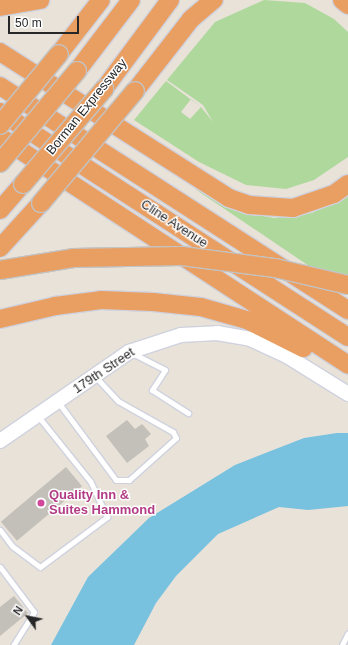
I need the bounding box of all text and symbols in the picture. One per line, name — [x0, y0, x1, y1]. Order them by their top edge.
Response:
scale bar — [10, 8, 81, 34]
text: 50 m — [15, 16, 42, 30]
street label: Borman Expressway — [43, 56, 131, 158]
street label: Cline Avenue — [137, 196, 211, 252]
street label: 179th Street — [70, 345, 138, 397]
place label: Quality Inn & Suites Hammond — [49, 488, 155, 519]
marker: Quality Inn & Suites Hammond — [36, 498, 46, 508]
north arrow — [8, 597, 48, 637]
text: N — [11, 604, 25, 617]

